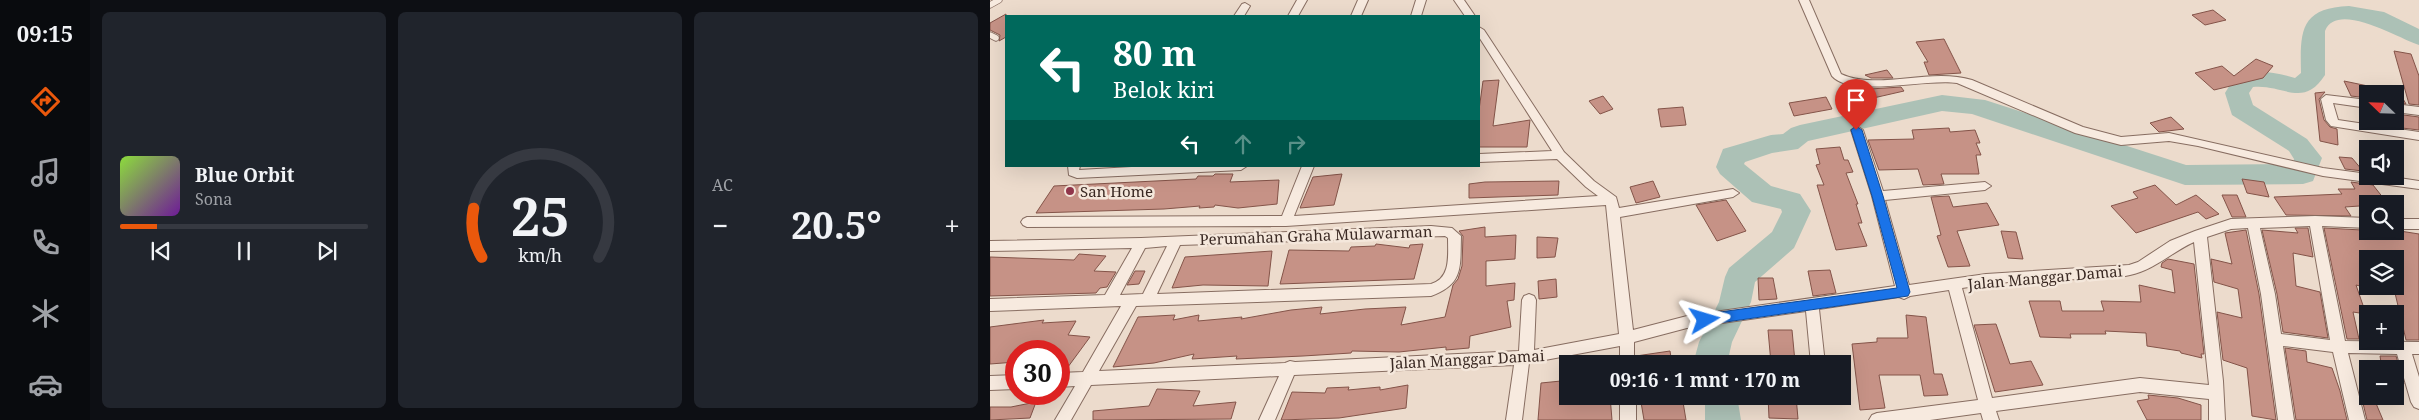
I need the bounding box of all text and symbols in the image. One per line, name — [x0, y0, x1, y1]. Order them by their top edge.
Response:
text: 09:15 — [17, 18, 73, 48]
text: 80 m — [1113, 29, 1196, 76]
icon: left — [1030, 35, 1095, 100]
text: Belok kiri — [1113, 74, 1215, 104]
pin — [1835, 79, 1877, 130]
icon: directions — [28, 84, 63, 119]
north arrow — [2359, 85, 2404, 130]
map controls — [2359, 85, 2404, 405]
icon: arrive — [1842, 86, 1870, 114]
icon: left — [1176, 130, 1204, 158]
icon: ahead — [1229, 130, 1257, 158]
icon: right — [1282, 130, 1310, 158]
button: sound — [2359, 140, 2404, 185]
icon: music — [28, 155, 63, 190]
text: Blue Orbit — [195, 162, 295, 188]
text: AC — [712, 174, 733, 196]
text: 25 — [511, 180, 569, 251]
place label: San Home — [1080, 181, 1153, 201]
marker: San Home — [1064, 185, 1076, 197]
text: Sona — [195, 188, 232, 210]
button: search — [2359, 195, 2404, 240]
text: 20.5° — [791, 198, 882, 250]
text: − — [712, 206, 728, 244]
text: + — [944, 206, 960, 244]
street label: Perumahan Graha Mulawarman — [1199, 221, 1433, 249]
icon: phone — [28, 225, 63, 260]
icon: previous — [147, 237, 175, 265]
icon: pause — [230, 237, 258, 265]
icon: next — [313, 237, 341, 265]
text: km/h — [518, 243, 562, 267]
button: layers — [2359, 250, 2404, 295]
street label: Jalan Manggar Damai — [1966, 260, 2123, 294]
position arrow — [1678, 293, 1730, 345]
icon: climate — [28, 296, 63, 331]
button: + — [2359, 305, 2404, 350]
speed limit sign: 30 — [1005, 340, 1070, 405]
street label: Jalan Manggar Damai — [1388, 345, 1545, 373]
button: − — [2359, 360, 2404, 405]
icon: car — [28, 367, 63, 402]
text: 09:16 · 1 mnt · 170 m — [1610, 367, 1800, 393]

